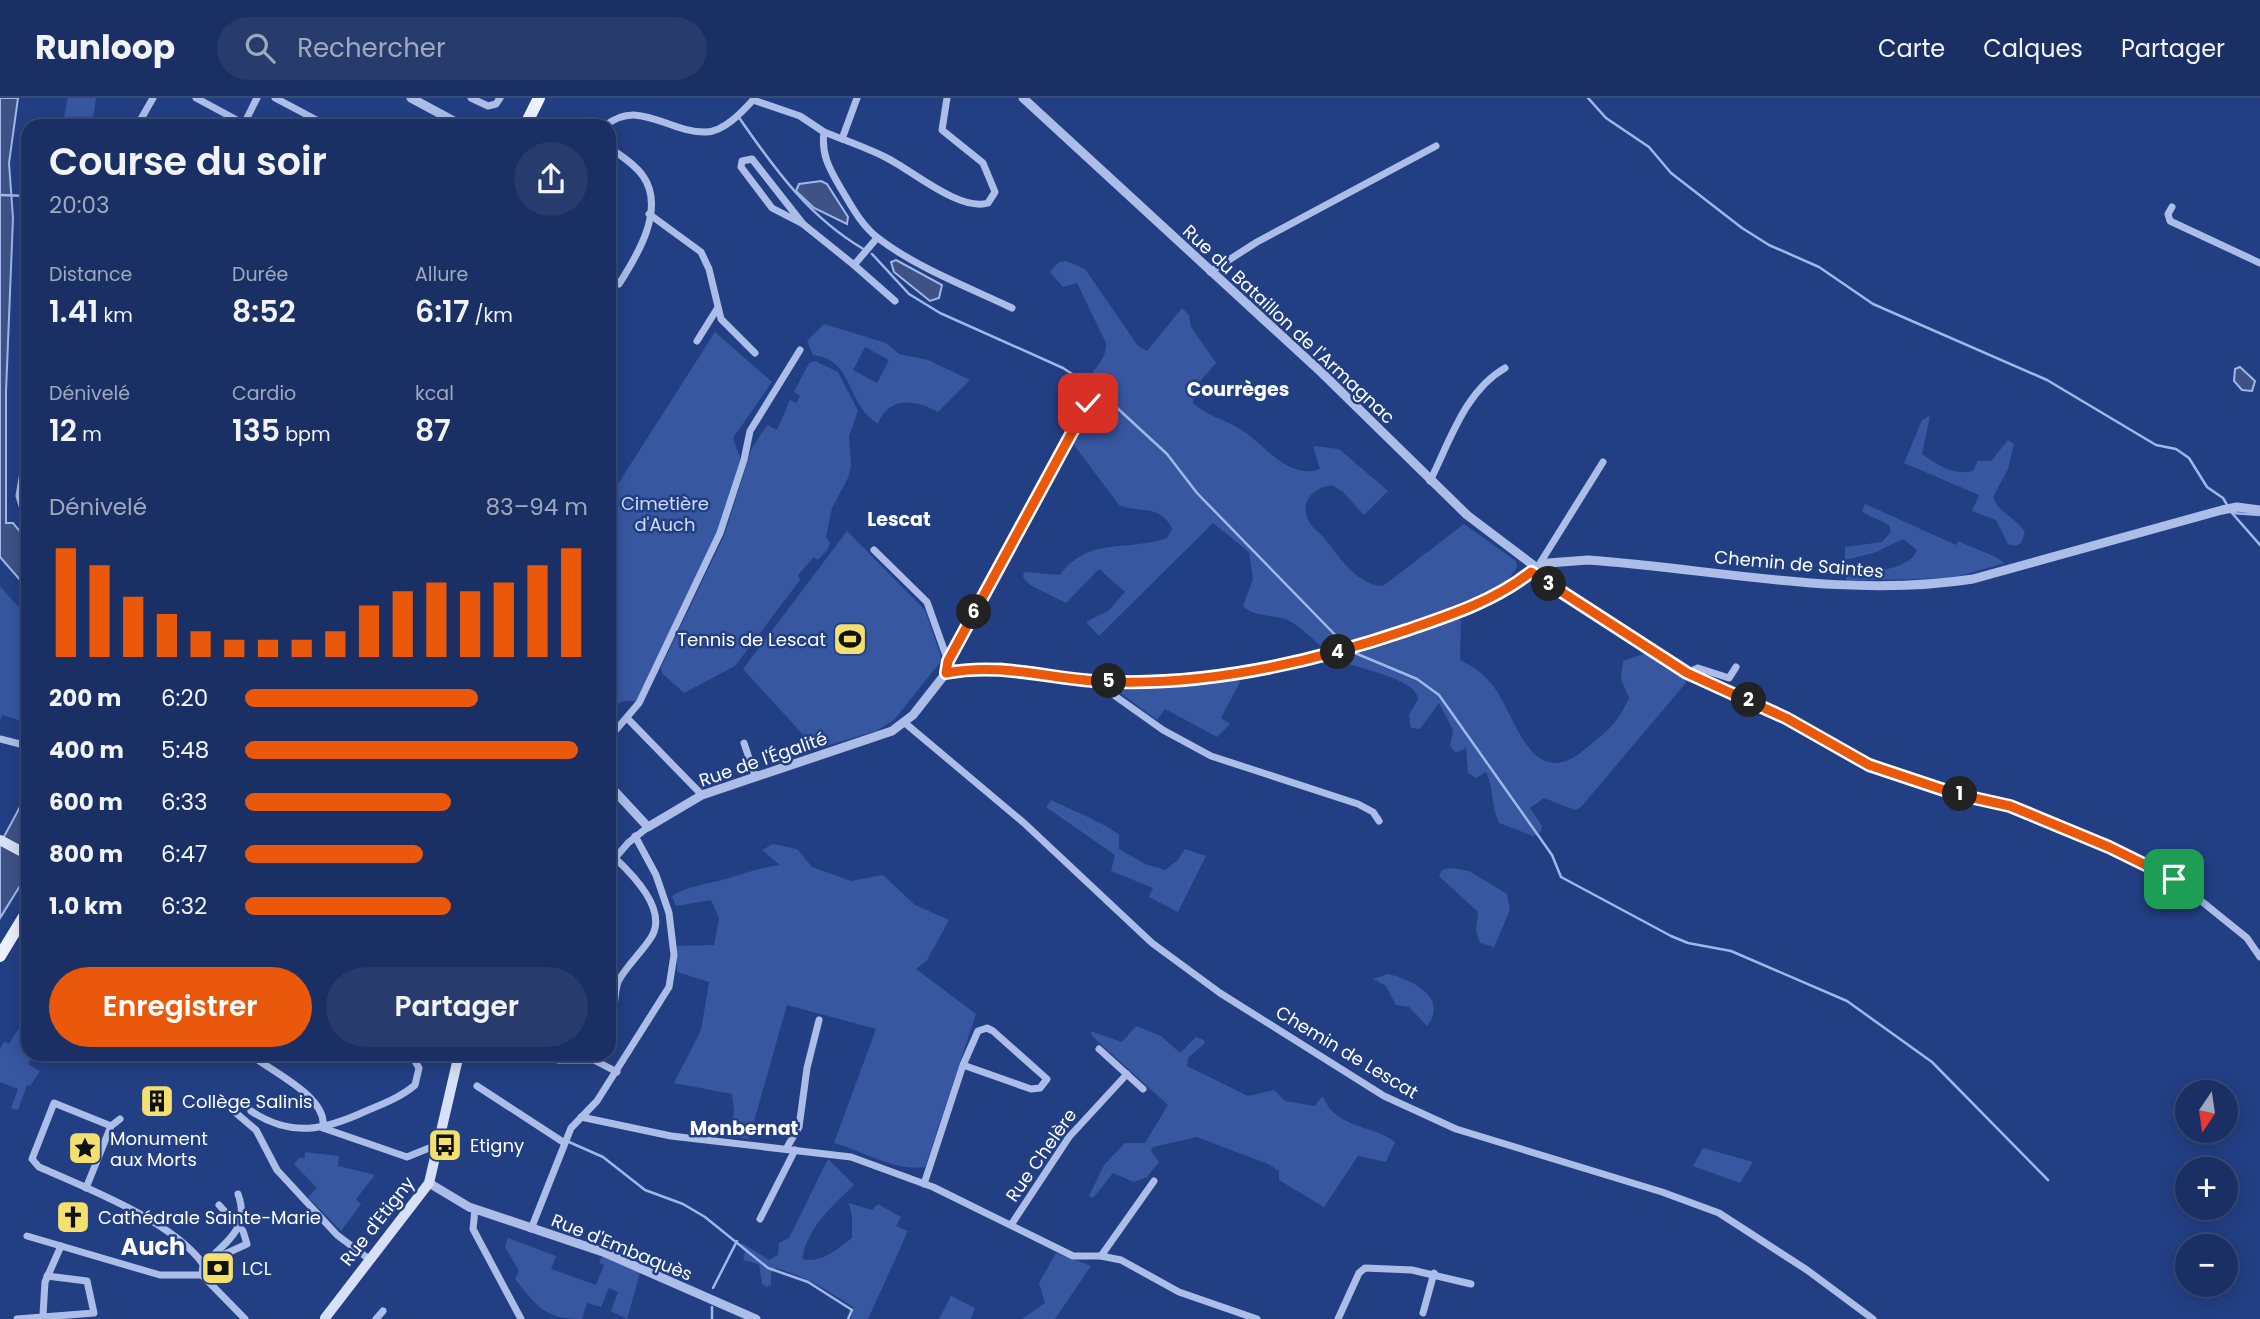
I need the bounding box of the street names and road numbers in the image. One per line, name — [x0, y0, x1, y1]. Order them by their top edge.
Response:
street label: Rue du Bataillon de l'Armagnac — [1177, 219, 1401, 429]
street label: Chemin de Saintes — [1713, 544, 1885, 584]
street label: Rue de l'Égalité — [696, 725, 830, 793]
street label: Chemin de Lescat — [1271, 1000, 1423, 1104]
street label: Rue Chelère — [1000, 1103, 1082, 1207]
street label: Rue d'Etigny — [334, 1171, 420, 1271]
street label: Rue d'Embaquès — [548, 1207, 696, 1287]

